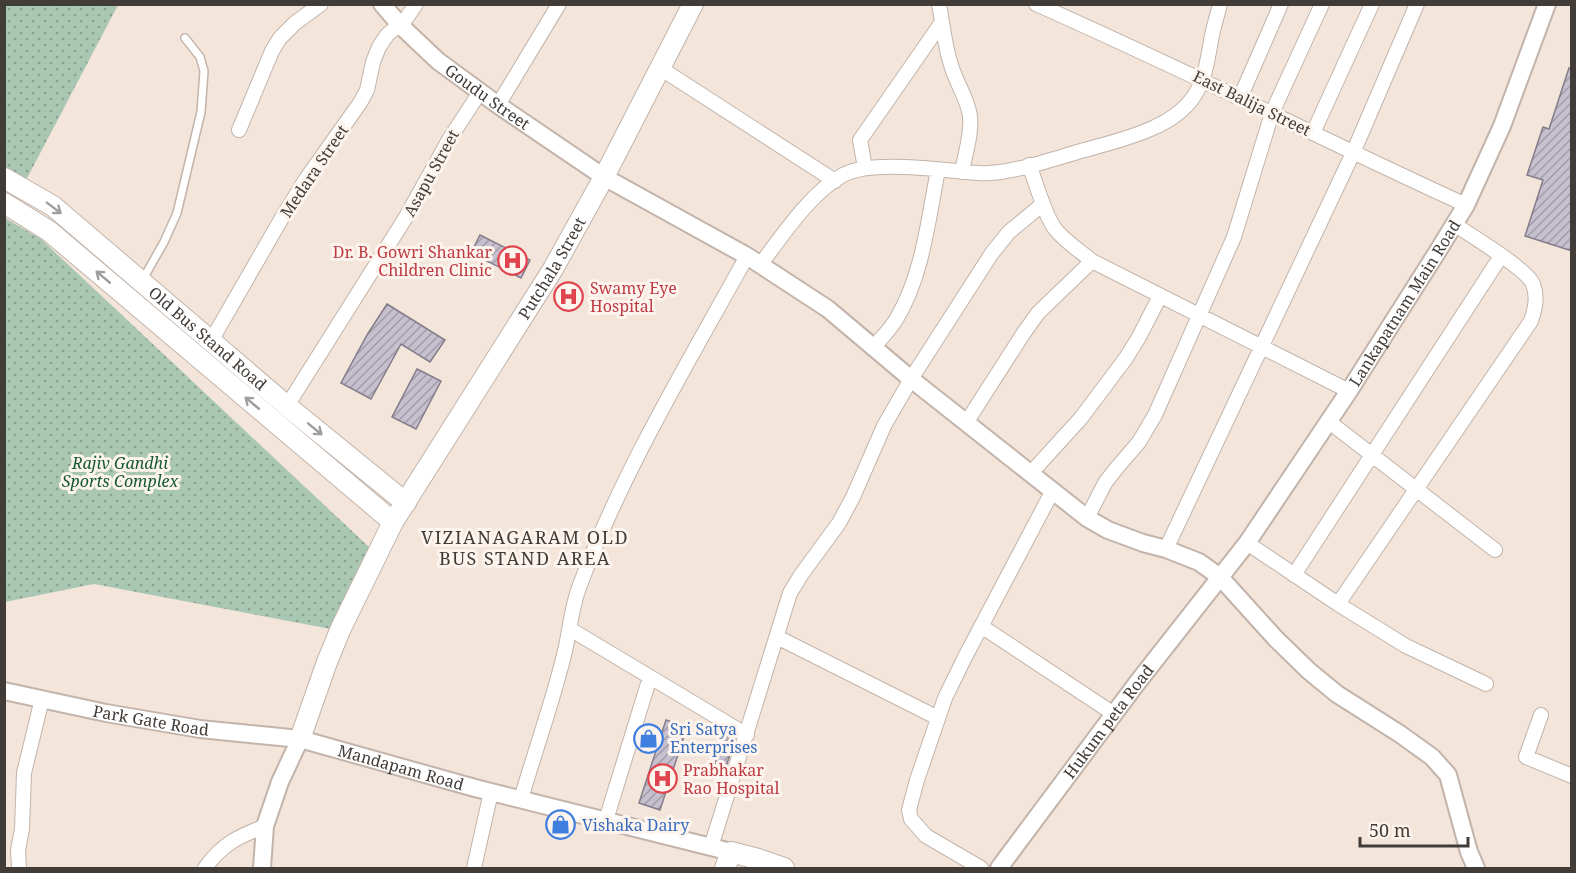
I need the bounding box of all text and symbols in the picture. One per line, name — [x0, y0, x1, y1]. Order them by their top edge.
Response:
street label: Goudu Street — [440, 59, 535, 135]
street label: East Balija Street — [1190, 65, 1315, 141]
street label: Medara Street — [275, 120, 353, 222]
street label: Asapu Street — [398, 125, 464, 220]
one-way arrow — [46, 202, 62, 215]
street label: Putchala Street — [513, 213, 591, 323]
street label: Lankapatnam Main Road — [1344, 215, 1465, 391]
place label: Dr. B. Gowri Shankar Children Clinic — [333, 241, 492, 281]
hospital icon: Dr. B. Gowri Shankar Children Clinic — [497, 245, 529, 277]
one-way arrow — [95, 271, 111, 284]
place label: Swamy Eye Hospital — [590, 277, 677, 317]
street label: Old Bus Stand Road — [144, 281, 272, 395]
hospital icon: Swamy Eye Hospital — [553, 281, 585, 313]
one-way arrow — [245, 396, 260, 410]
one-way arrow — [307, 423, 323, 436]
park label: Rajiv Gandhi Sports Complex — [62, 452, 178, 492]
district label: VIZIANAGARAM OLD BUS STAND AREA — [421, 525, 629, 570]
street label: Hukum peta Road — [1058, 660, 1159, 783]
street label: Park Gate Road — [91, 700, 210, 741]
place label: Sri Satya Enterprises — [670, 718, 758, 758]
shop icon: Sri Satya Enterprises — [633, 722, 665, 754]
street label: Mandapam Road — [335, 739, 467, 795]
place label: Prabhakar Rao Hospital — [683, 759, 780, 799]
hospital icon: Prabhakar Rao Hospital — [646, 763, 678, 795]
shop icon: Vishaka Dairy — [545, 809, 577, 841]
scale bar — [1360, 810, 1468, 848]
place label: Vishaka Dairy — [582, 814, 690, 836]
text: 50 m — [1369, 818, 1411, 842]

